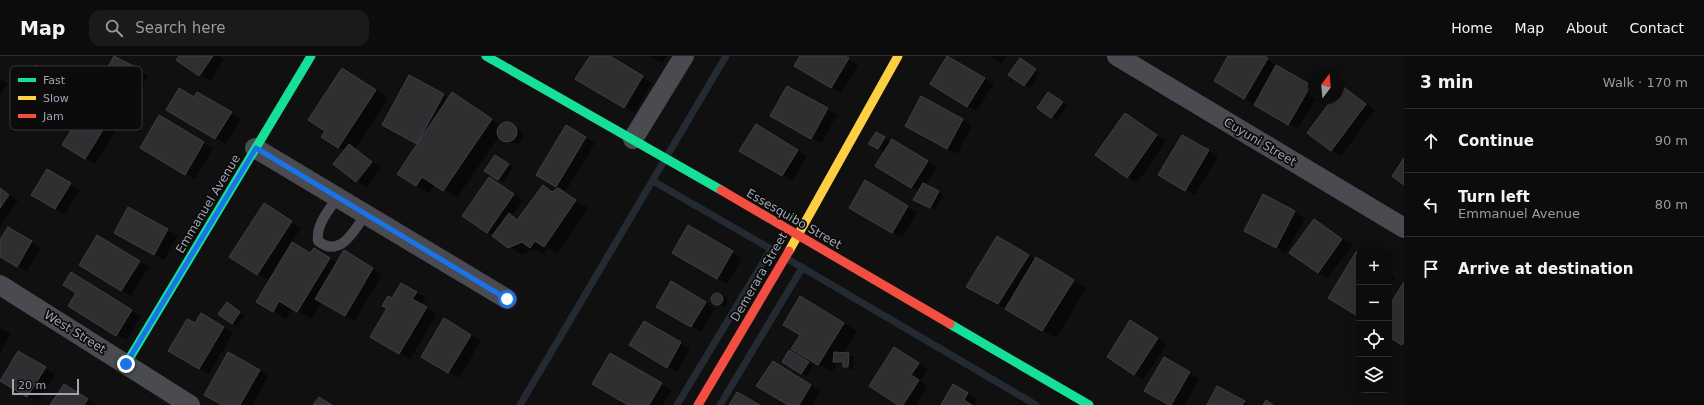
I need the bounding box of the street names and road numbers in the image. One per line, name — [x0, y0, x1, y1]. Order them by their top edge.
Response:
street label: Cuyuni Street — [1221, 115, 1299, 169]
street label: Emmanuel Avenue — [173, 152, 243, 256]
street label: Essesquibo Street — [744, 186, 844, 252]
street label: Demerara Street — [728, 230, 790, 324]
street label: West Street — [42, 308, 109, 357]

